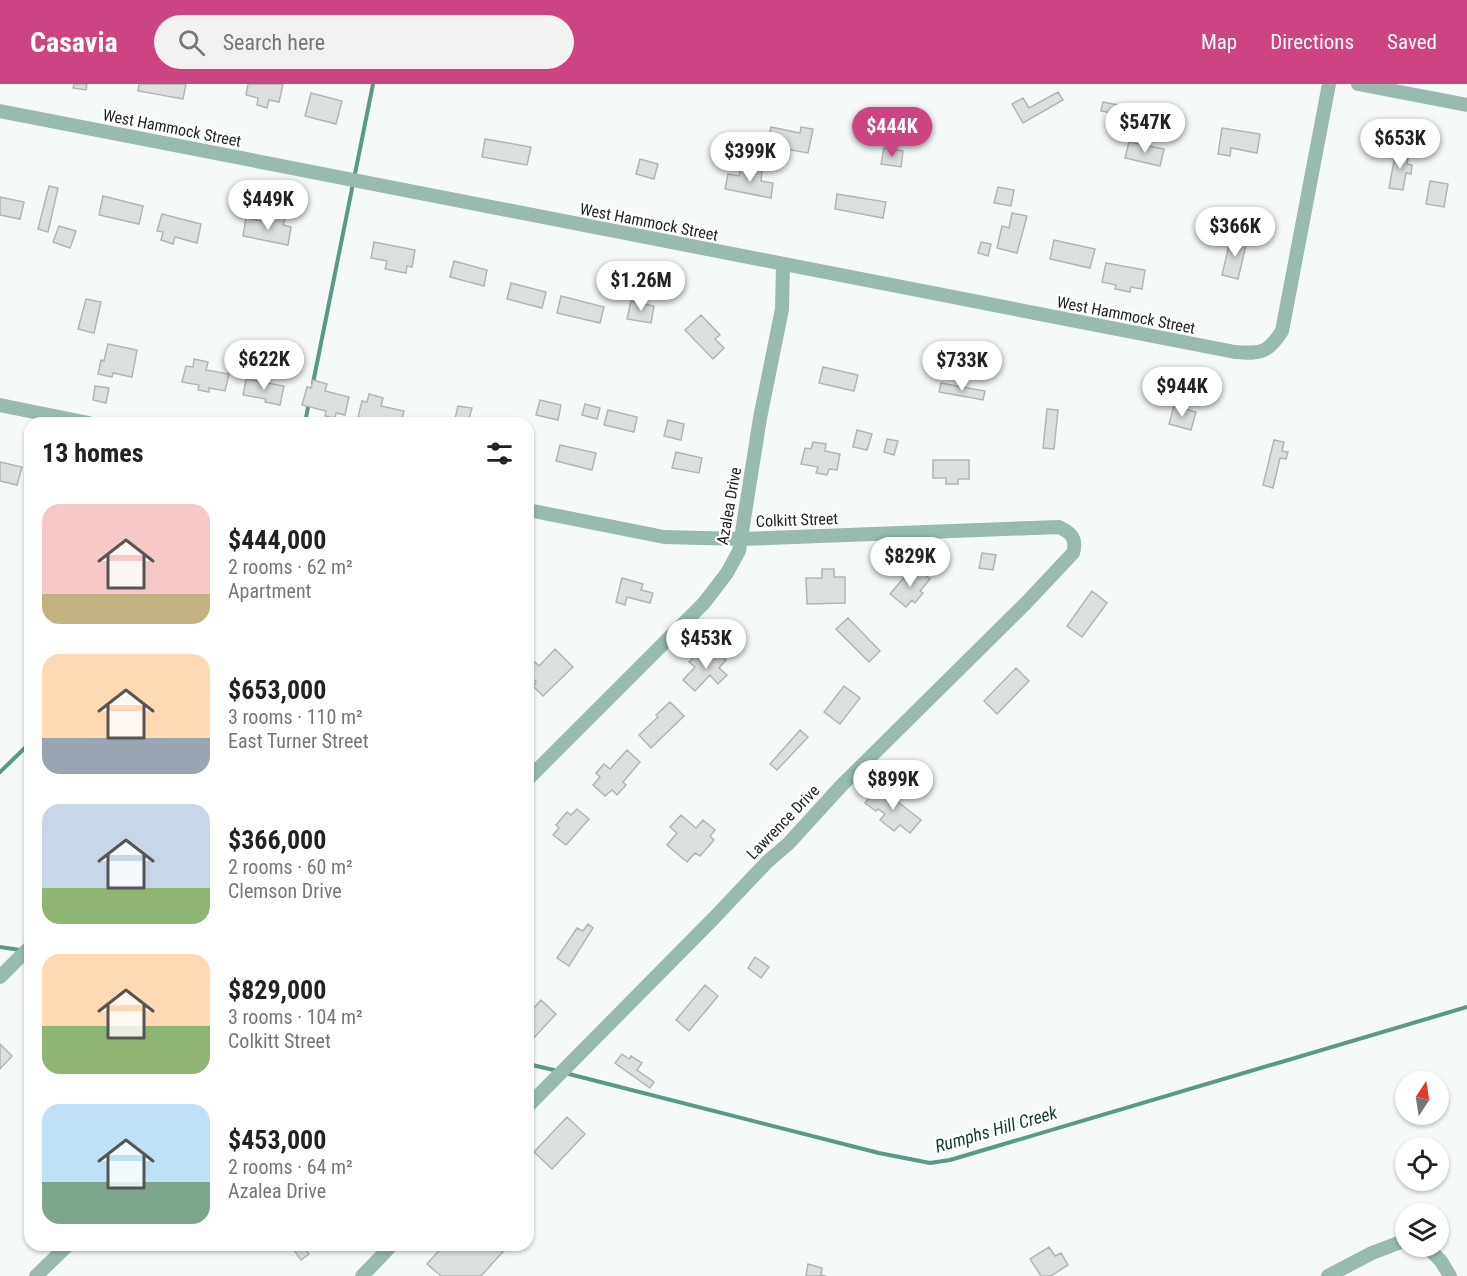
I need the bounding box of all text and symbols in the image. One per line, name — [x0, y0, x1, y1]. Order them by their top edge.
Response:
search box — [154, 15, 574, 69]
text: Casavia — [30, 26, 118, 59]
icon: search — [175, 26, 208, 59]
text: Search here — [223, 30, 325, 55]
text: Map — [1201, 30, 1237, 54]
text: Directions — [1270, 30, 1354, 54]
text: Saved — [1387, 30, 1437, 54]
pin: $547K — [1103, 103, 1187, 154]
street label: West Hammock Street — [101, 105, 243, 151]
pin: $444K — [850, 107, 934, 158]
text: $547K — [1119, 110, 1171, 134]
text: $444K — [866, 114, 918, 138]
pin: $653K — [1358, 119, 1442, 170]
text: $653K — [1374, 126, 1426, 150]
pin: $399K — [708, 132, 792, 183]
text: $399K — [724, 139, 776, 163]
pin: $449K — [226, 180, 310, 231]
text: $449K — [242, 187, 294, 211]
street label: West Hammock Street — [578, 199, 720, 245]
pin: $366K — [1193, 207, 1277, 258]
text: $366K — [1209, 214, 1261, 238]
pin: $1.26M — [592, 261, 690, 312]
text: $1.26M — [610, 268, 672, 292]
street label: West Hammock Street — [1055, 292, 1197, 338]
pin: $622K — [222, 340, 306, 391]
pin: $733K — [920, 341, 1004, 392]
text: $622K — [238, 347, 290, 371]
text: $733K — [936, 348, 988, 372]
pin: $944K — [1140, 367, 1224, 418]
text: $944K — [1156, 374, 1208, 398]
icon: filters — [483, 437, 516, 470]
text: 13 homes — [42, 438, 144, 468]
street label: Azalea Drive — [713, 466, 745, 546]
street label: Colkitt Street — [756, 509, 839, 531]
text: $444,000 — [228, 525, 326, 555]
icon: home — [90, 528, 162, 600]
pin: $829K — [868, 537, 952, 588]
text: $829K — [884, 544, 936, 568]
text: 2 rooms · 62 m² — [228, 555, 353, 579]
text: Apartment — [228, 579, 312, 603]
pin: $453K — [664, 619, 748, 670]
text: $453K — [680, 626, 732, 650]
text: $653,000 — [228, 675, 326, 705]
icon: home — [90, 678, 162, 750]
text: 3 rooms · 110 m² — [228, 705, 363, 729]
text: East Turner Street — [228, 729, 369, 753]
pin: $899K — [851, 760, 935, 811]
text: $899K — [867, 767, 919, 791]
street label: Lawrence Drive — [743, 781, 823, 863]
text: $366,000 — [228, 825, 326, 855]
icon: home — [90, 828, 162, 900]
text: 2 rooms · 60 m² — [228, 855, 353, 879]
text: Clemson Drive — [228, 879, 342, 903]
text: $829,000 — [228, 975, 326, 1005]
icon: home — [90, 978, 162, 1050]
text: 3 rooms · 104 m² — [228, 1005, 363, 1029]
text: Colkitt Street — [228, 1029, 331, 1053]
north arrow — [1395, 1071, 1449, 1125]
map controls — [1395, 1071, 1449, 1257]
water label: Rumphs Hill Creek — [932, 1101, 1061, 1156]
text: $453,000 — [228, 1125, 326, 1155]
icon: home — [90, 1128, 162, 1200]
button: locate — [1395, 1137, 1449, 1191]
text: 2 rooms · 64 m² — [228, 1155, 353, 1179]
text: Azalea Drive — [228, 1179, 326, 1203]
button: layers — [1395, 1203, 1449, 1257]

